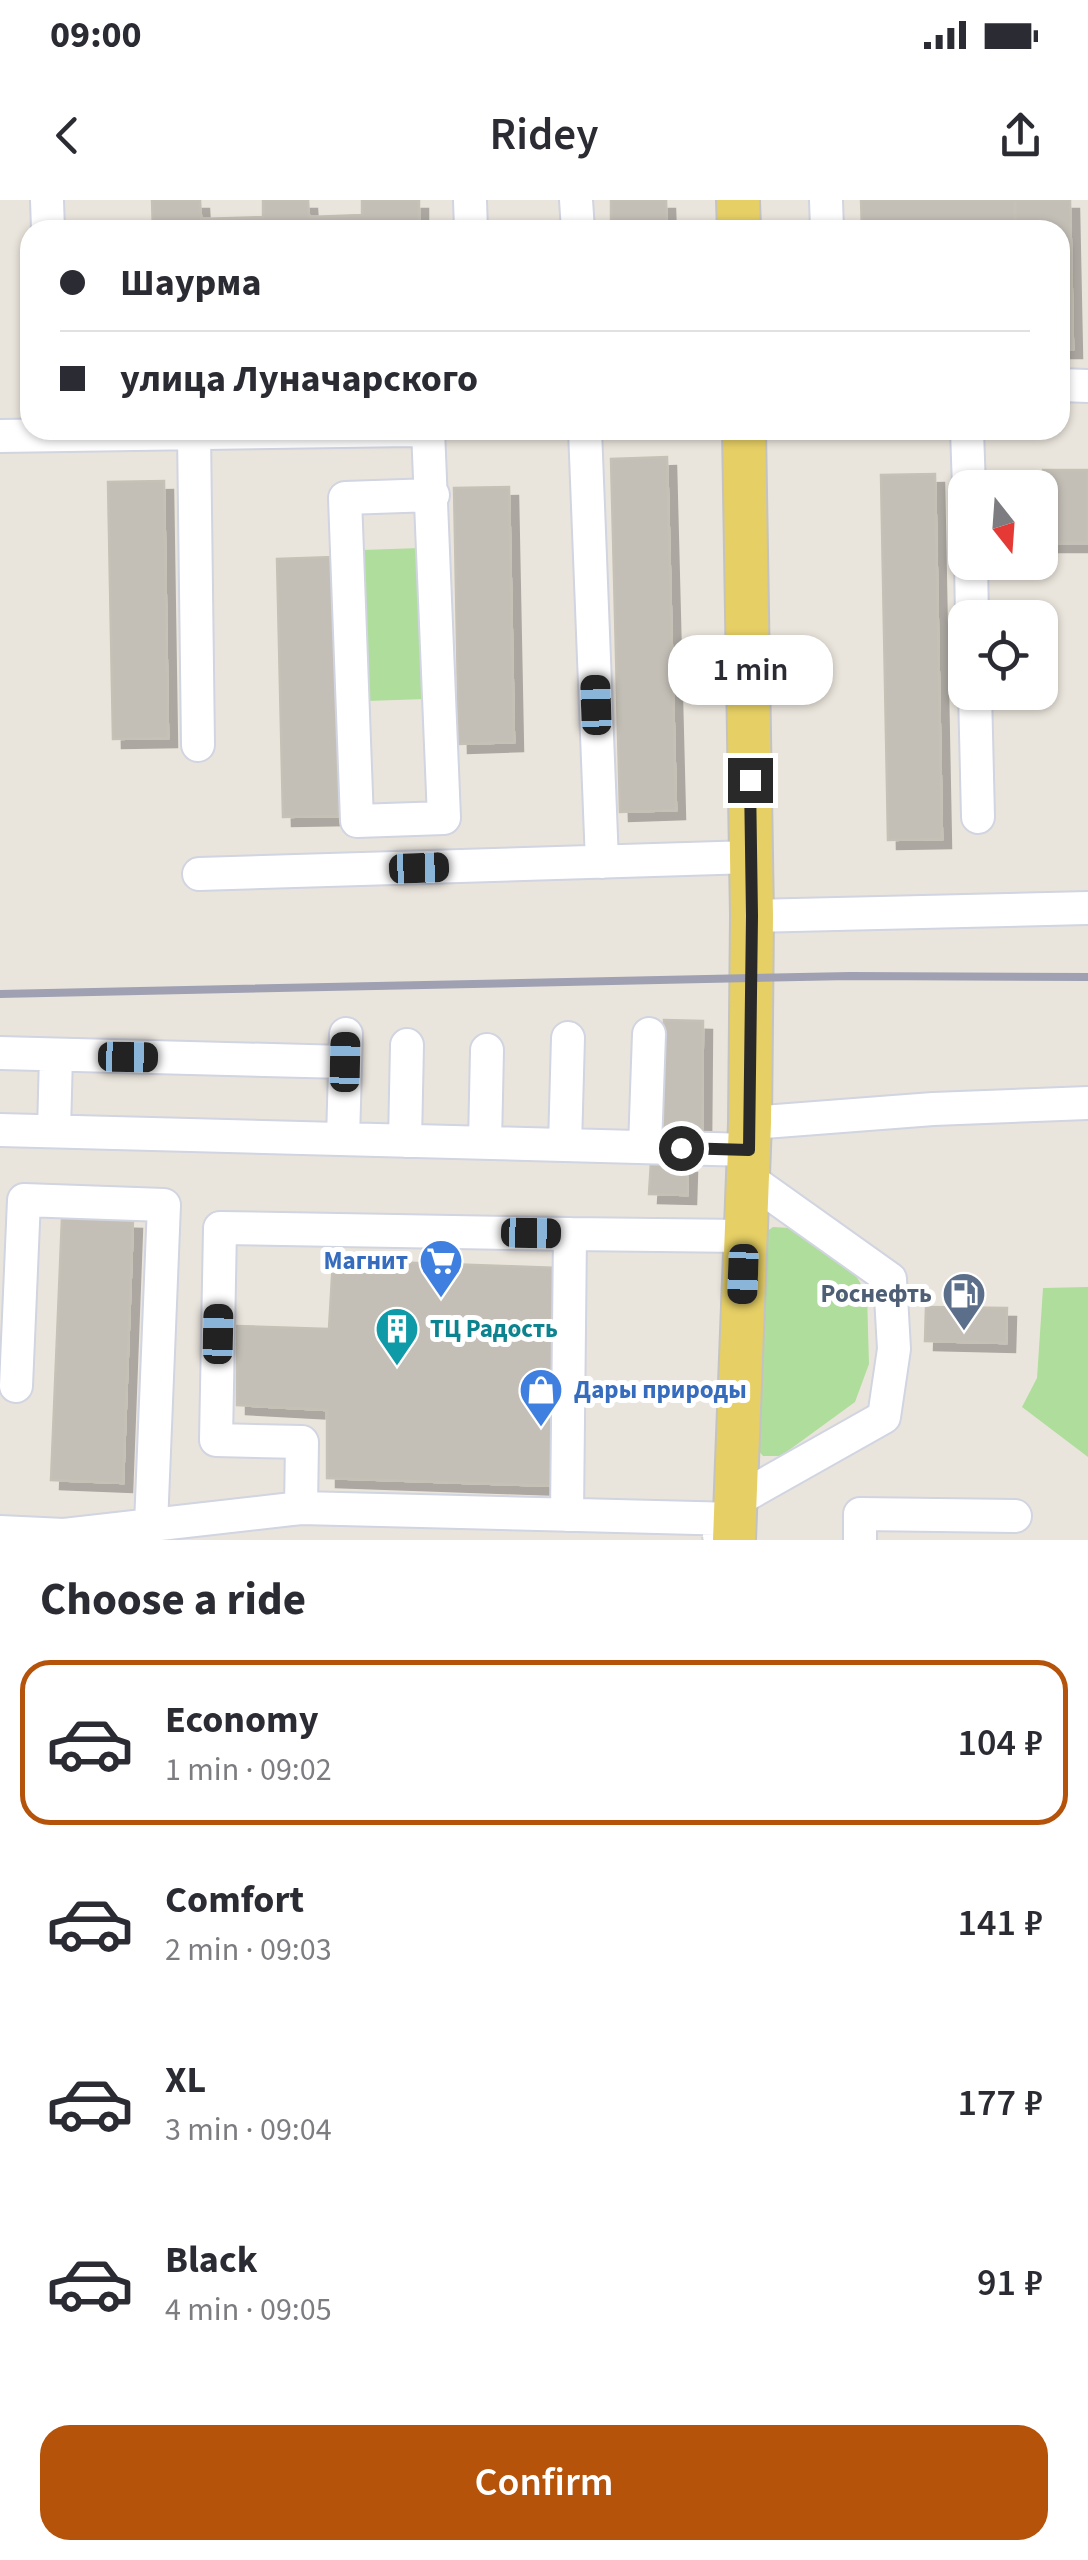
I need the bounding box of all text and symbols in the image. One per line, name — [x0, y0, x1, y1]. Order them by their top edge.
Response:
text: 09:00 — [50, 8, 142, 62]
text: Ridey — [490, 103, 598, 167]
icon: back — [40, 108, 95, 163]
icon: share — [993, 108, 1048, 163]
text: Шаурма — [120, 256, 261, 310]
text: улица Луначарского — [120, 352, 478, 406]
north arrow — [948, 470, 1058, 580]
map controls — [948, 470, 1058, 710]
button: locate — [948, 600, 1058, 710]
callout: 1 min — [668, 635, 832, 705]
text: 1 min — [712, 647, 789, 693]
car — [580, 674, 612, 736]
route end — [728, 758, 773, 803]
car — [388, 852, 450, 884]
car — [329, 1032, 361, 1092]
car — [98, 1041, 158, 1073]
route start — [659, 1126, 704, 1171]
car — [501, 1217, 561, 1249]
supermarket icon: Магнит — [418, 1238, 464, 1299]
place label: Магнит — [324, 1243, 408, 1279]
car — [727, 1243, 759, 1305]
fuel station icon: Роснефть — [941, 1271, 987, 1332]
place label: Роснефть — [821, 1276, 932, 1312]
car — [202, 1304, 234, 1364]
building icon: ТЦ Радость — [374, 1306, 420, 1367]
place label: ТЦ Радость — [430, 1311, 558, 1347]
shop icon: Дары природы — [518, 1367, 564, 1428]
place label: Дары природы — [574, 1372, 747, 1408]
text: Choose a ride — [40, 1568, 306, 1632]
text: Economy — [165, 1693, 318, 1747]
icon: car — [45, 1698, 135, 1788]
text: 104 ₽ — [957, 1716, 1043, 1770]
text: 1 min · 09:02 — [165, 1747, 332, 1793]
text: Comfort — [165, 1873, 304, 1927]
icon: car — [45, 1878, 135, 1968]
text: 141 ₽ — [957, 1896, 1043, 1950]
text: 2 min · 09:03 — [165, 1927, 332, 1973]
text: XL — [165, 2053, 206, 2107]
icon: car — [45, 2058, 135, 2148]
text: 177 ₽ — [957, 2076, 1043, 2130]
text: 3 min · 09:04 — [165, 2107, 332, 2153]
text: Black — [165, 2233, 258, 2287]
icon: car — [45, 2238, 135, 2328]
text: 91 ₽ — [977, 2256, 1043, 2310]
text: 4 min · 09:05 — [165, 2287, 332, 2333]
button: Confirm — [40, 2425, 1048, 2540]

